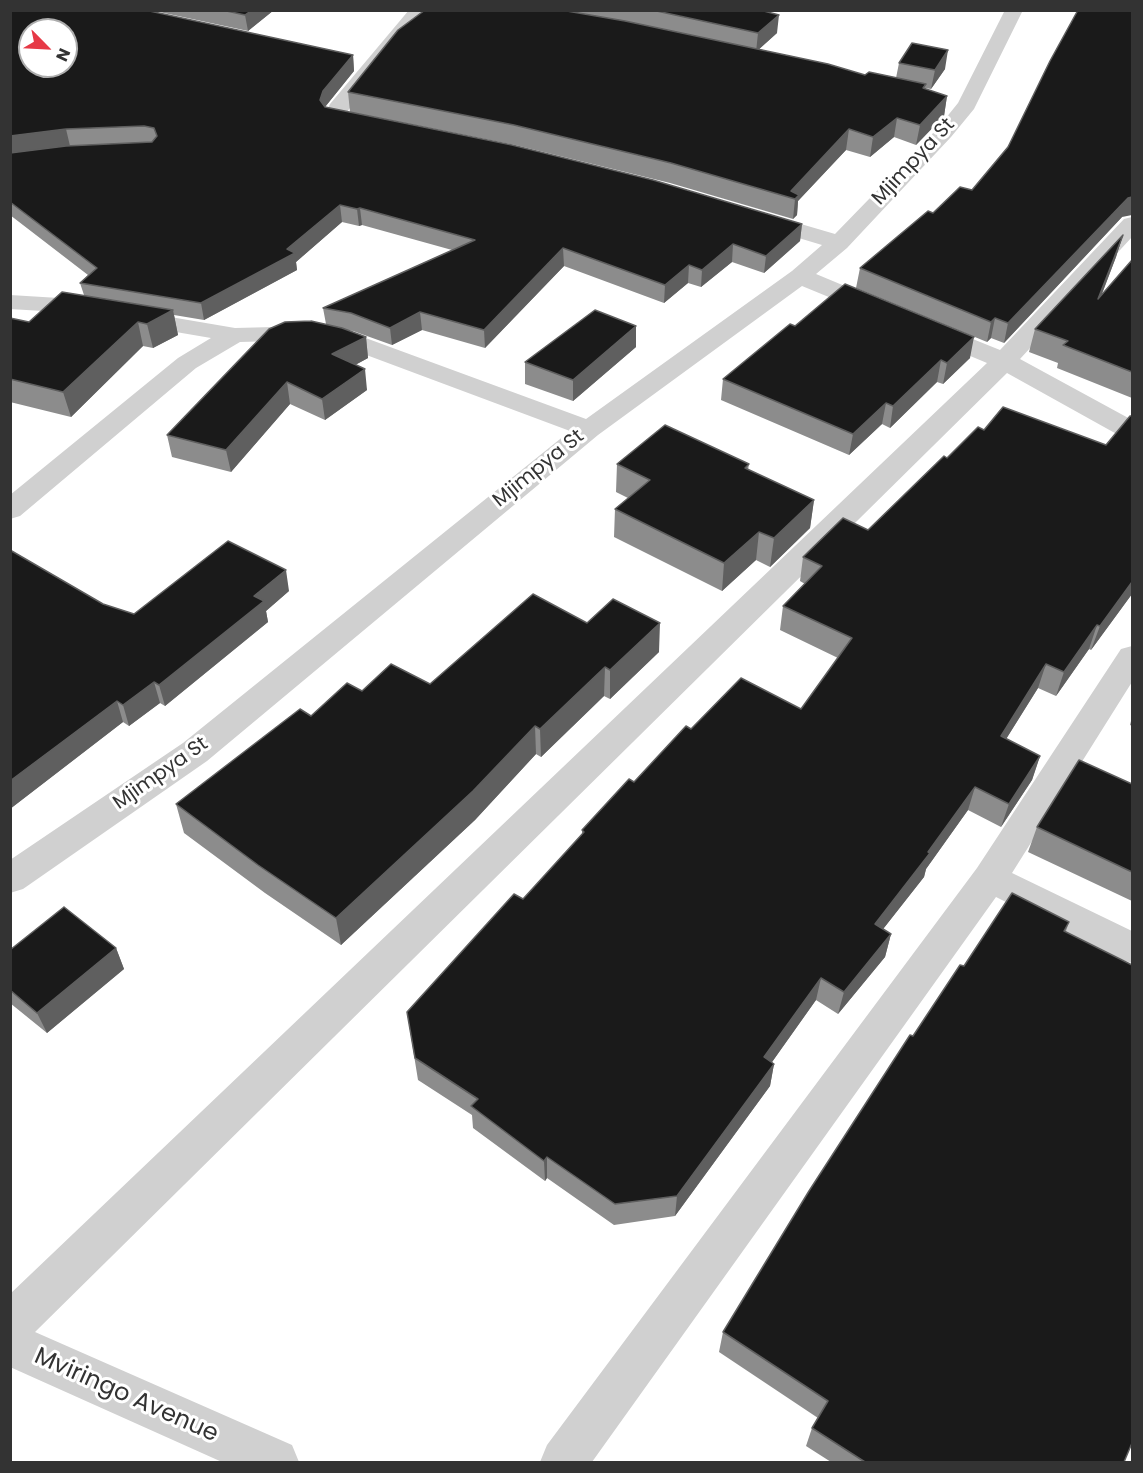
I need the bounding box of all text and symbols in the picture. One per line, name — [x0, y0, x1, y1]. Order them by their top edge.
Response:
north arrow — [18, 18, 78, 78]
text: N — [50, 45, 76, 65]
street label: Mjimpya St — [868, 113, 960, 211]
street label: Mjimpya St — [489, 425, 589, 513]
street label: Mjimpya St — [109, 733, 213, 815]
street label: Mviringo Avenue — [30, 1343, 222, 1449]

